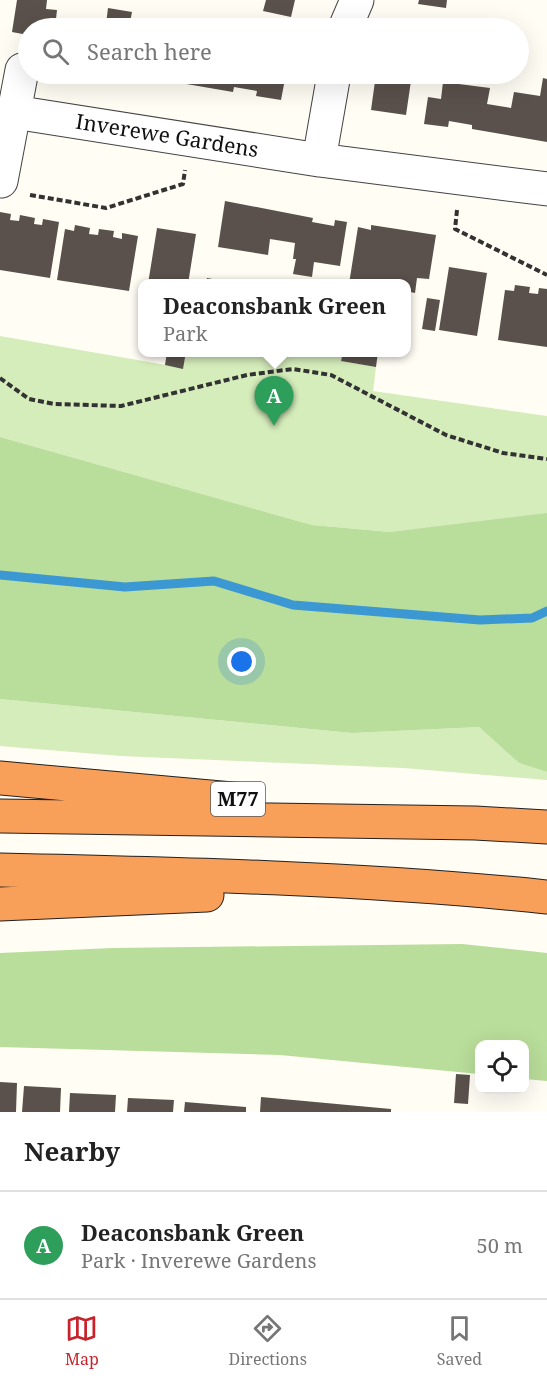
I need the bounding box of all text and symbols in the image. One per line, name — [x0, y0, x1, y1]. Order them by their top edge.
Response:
search box — [18, 18, 529, 84]
icon: search — [39, 35, 72, 68]
text: Search here — [87, 36, 212, 66]
street label: Inverewe Gardens — [74, 107, 260, 163]
popup — [138, 279, 411, 357]
text: Deaconsbank Green — [163, 290, 386, 320]
text: Park — [163, 320, 207, 347]
pin: A — [254, 376, 294, 426]
your location — [227, 647, 256, 676]
road number: M77 — [211, 782, 265, 816]
map controls — [475, 1040, 529, 1094]
button: locate — [475, 1040, 529, 1094]
text: Nearby — [24, 1133, 120, 1169]
text: Deaconsbank Green — [81, 1217, 304, 1247]
text: A — [36, 1232, 51, 1259]
text: 50 m — [477, 1232, 523, 1259]
text: Park · Inverewe Gardens — [81, 1247, 317, 1274]
tab: Map — [65, 1312, 99, 1370]
tab: Directions — [229, 1312, 307, 1370]
tab: Saved — [437, 1312, 482, 1370]

